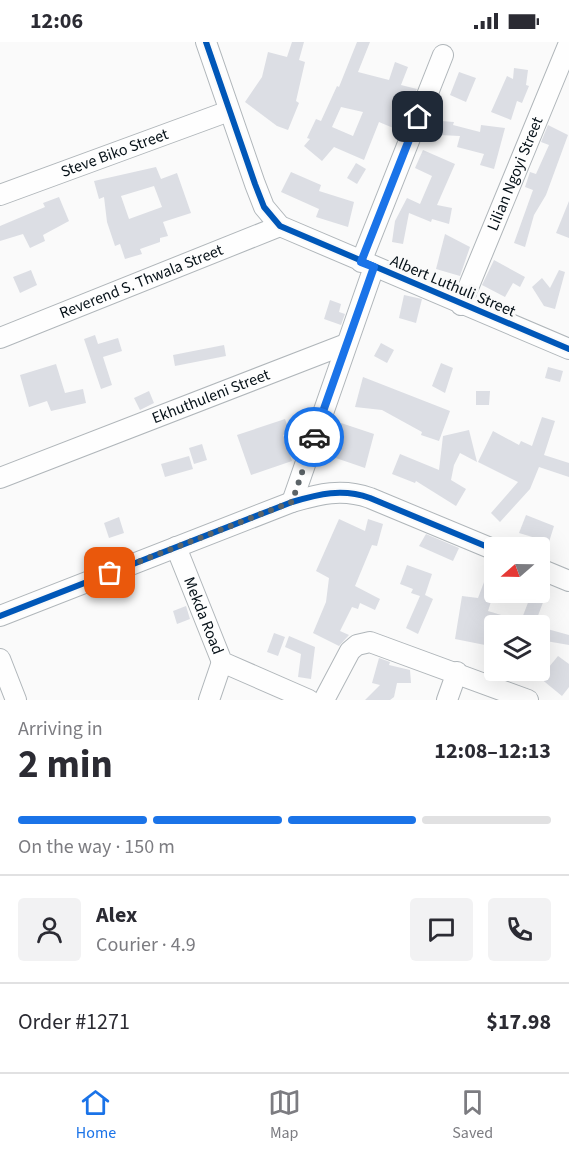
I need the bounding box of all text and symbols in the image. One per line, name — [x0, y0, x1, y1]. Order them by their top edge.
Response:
text: 12:06 — [30, 5, 83, 37]
pin — [392, 91, 443, 142]
icon: home — [401, 100, 434, 133]
street label: Lilian Ngoyi Street — [482, 113, 549, 234]
street label: Steve Biko Street — [58, 123, 172, 183]
street label: Reverend S. Thwala Street — [56, 239, 227, 324]
street label: Albert Luthuli Street — [387, 250, 520, 323]
street label: Ekhuthuleni Street — [149, 363, 273, 429]
courier — [284, 407, 344, 467]
icon: car — [298, 421, 331, 454]
north arrow — [484, 537, 550, 603]
map controls — [484, 537, 550, 681]
pin — [84, 547, 135, 598]
icon: bag — [93, 556, 126, 589]
street label: Mekda Road — [178, 574, 229, 658]
button: layers — [484, 615, 550, 681]
text: Arriving in — [18, 715, 103, 743]
text: 12:08–12:13 — [434, 735, 551, 767]
text: 2 min — [18, 737, 113, 793]
text: On the way · 150 m — [18, 833, 175, 861]
button: person — [18, 898, 81, 961]
button: chat — [410, 898, 473, 961]
button: phone — [488, 898, 551, 961]
text: Alex — [96, 899, 137, 931]
text: Courier · 4.9 — [96, 931, 196, 959]
text: Order #1271 — [18, 1006, 130, 1038]
text: $17.98 — [486, 1006, 551, 1038]
tab: Home — [76, 1086, 116, 1144]
tab: Map — [268, 1086, 301, 1144]
tab: Saved — [452, 1086, 493, 1144]

